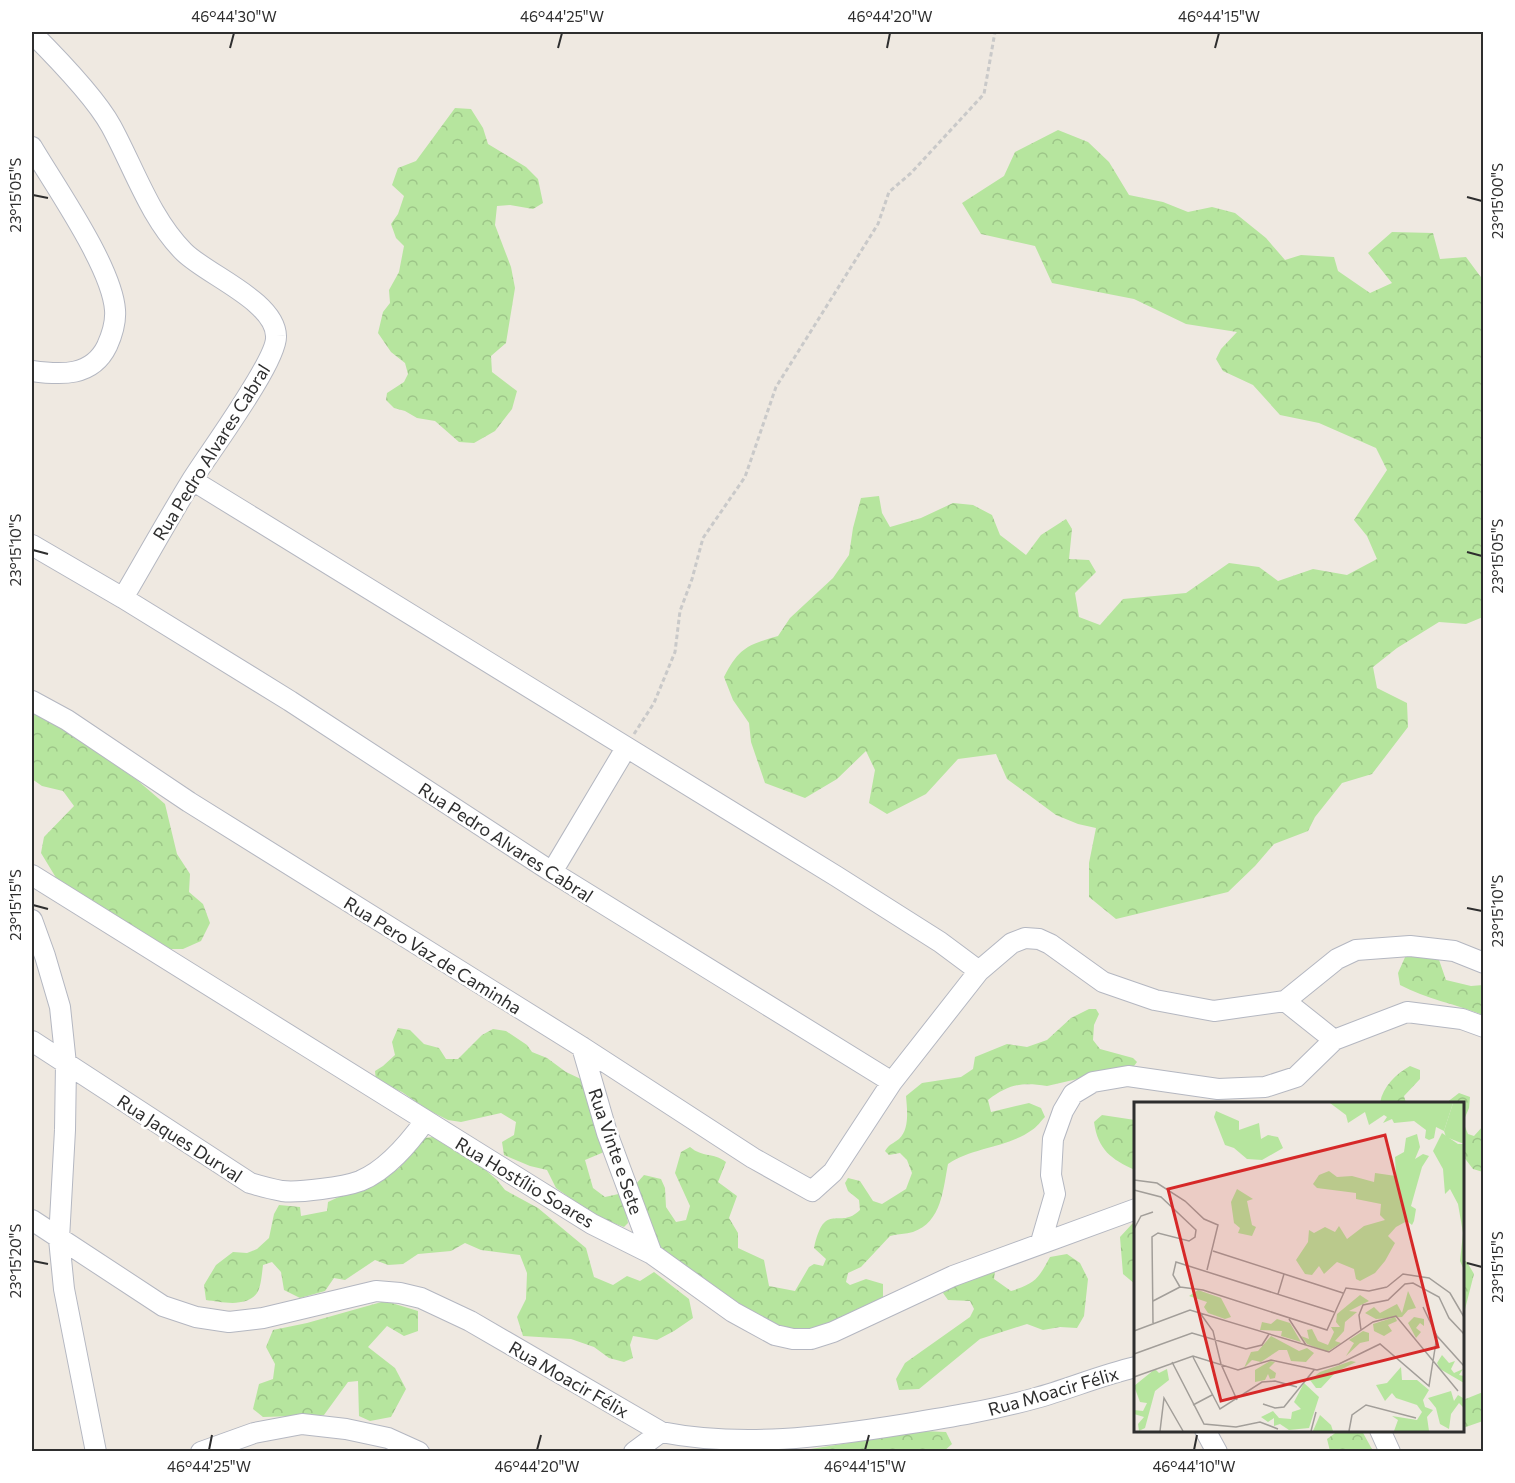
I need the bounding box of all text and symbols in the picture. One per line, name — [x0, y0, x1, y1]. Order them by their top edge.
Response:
text: 46°44'30"W — [191, 7, 277, 25]
text: 46°44'25"W — [520, 7, 604, 25]
text: 46°44'20"W — [847, 7, 933, 25]
text: 46°44'15"W — [1178, 7, 1260, 25]
text: 23°15'05"S — [6, 157, 24, 232]
text: 23°15'00"S — [1488, 163, 1506, 239]
street label: Rua Pedro Alvares Cabral — [148, 360, 274, 544]
text: 23°15'10"S — [6, 514, 24, 586]
text: 23°15'05"S — [1488, 518, 1506, 593]
street label: Rua Pedro Alvares Cabral — [415, 777, 597, 907]
text: 23°15'15"S — [6, 869, 24, 941]
text: 23°15'10"S — [1488, 875, 1506, 947]
street label: Rua Pero Vaz de Caminha — [340, 891, 526, 1019]
street label: Rua Vinte e Sete — [584, 1085, 648, 1217]
street label: Rua Jaques Durval — [113, 1089, 247, 1187]
inset map — [1134, 1102, 1464, 1432]
street label: Rua Hostílio Soares — [452, 1132, 598, 1232]
text: 23°15'20"S — [6, 1224, 24, 1298]
text: 23°15'15"S — [1488, 1231, 1506, 1303]
street label: Rua Moacir Félix — [505, 1336, 633, 1422]
street label: Rua Moacir Félix — [985, 1362, 1121, 1420]
text: 46°44'25"W — [167, 1457, 251, 1475]
text: 46°44'20"W — [494, 1457, 580, 1475]
text: 46°44'15"W — [824, 1457, 906, 1475]
text: 46°44'10"W — [1152, 1457, 1236, 1475]

